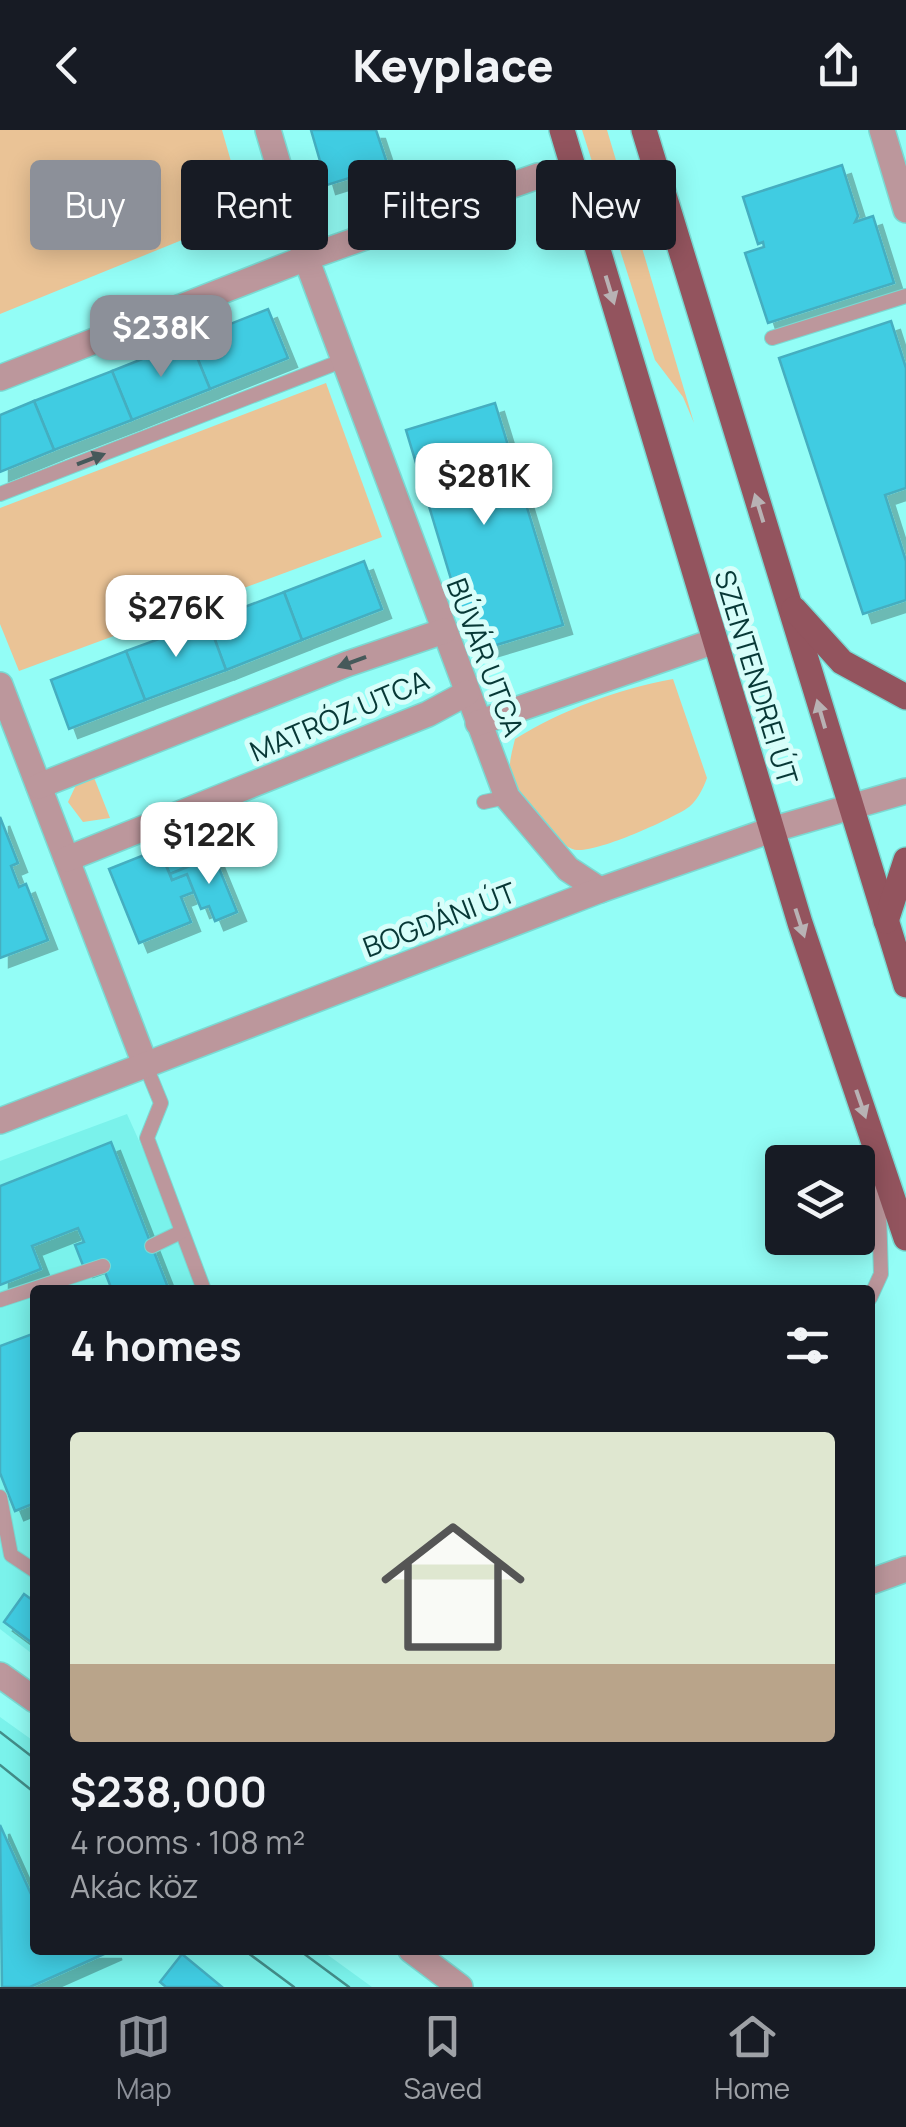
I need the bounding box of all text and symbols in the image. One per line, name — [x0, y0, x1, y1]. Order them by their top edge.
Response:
text: Keyplace — [352, 34, 554, 96]
icon: back — [40, 38, 95, 93]
icon: share — [811, 38, 866, 93]
chip: Buy — [30, 160, 161, 250]
chip: Rent — [181, 160, 328, 250]
chip: Filters — [348, 160, 516, 250]
chip: New — [536, 160, 676, 250]
one-way arrow — [603, 276, 618, 306]
pin: $238K — [91, 295, 231, 380]
text: $238K — [112, 305, 210, 349]
pin: $281K — [414, 443, 554, 528]
one-way arrow — [76, 450, 106, 466]
text: $281K — [437, 453, 531, 497]
one-way arrow — [751, 492, 766, 523]
street label: SZENTENDREI ÚT — [706, 565, 808, 789]
street label: BÚVÁR UTCA — [438, 573, 534, 742]
pin: $276K — [106, 575, 246, 660]
text: $276K — [128, 585, 224, 629]
one-way arrow — [337, 656, 367, 671]
street label: MATRÓZ UTCA — [244, 660, 434, 770]
one-way arrow — [813, 699, 828, 729]
pin: $122K — [139, 802, 279, 887]
text: $122K — [163, 812, 255, 856]
street label: BOGDÁNI ÚT — [357, 872, 521, 966]
one-way arrow — [793, 909, 808, 939]
one-way arrow — [854, 1090, 869, 1120]
map controls — [765, 1145, 875, 1255]
button: layers — [765, 1145, 875, 1255]
text: 4 homes — [70, 1316, 242, 1374]
icon: filters — [780, 1318, 835, 1373]
icon: home — [363, 1497, 543, 1677]
text: $238,000 — [70, 1762, 267, 1820]
text: 4 rooms · 108 m² — [70, 1820, 305, 1864]
text: Akác köz — [70, 1864, 199, 1908]
tab: Map — [116, 2009, 172, 2107]
tab: Saved — [404, 2009, 482, 2107]
tab: Home — [714, 2009, 790, 2107]

